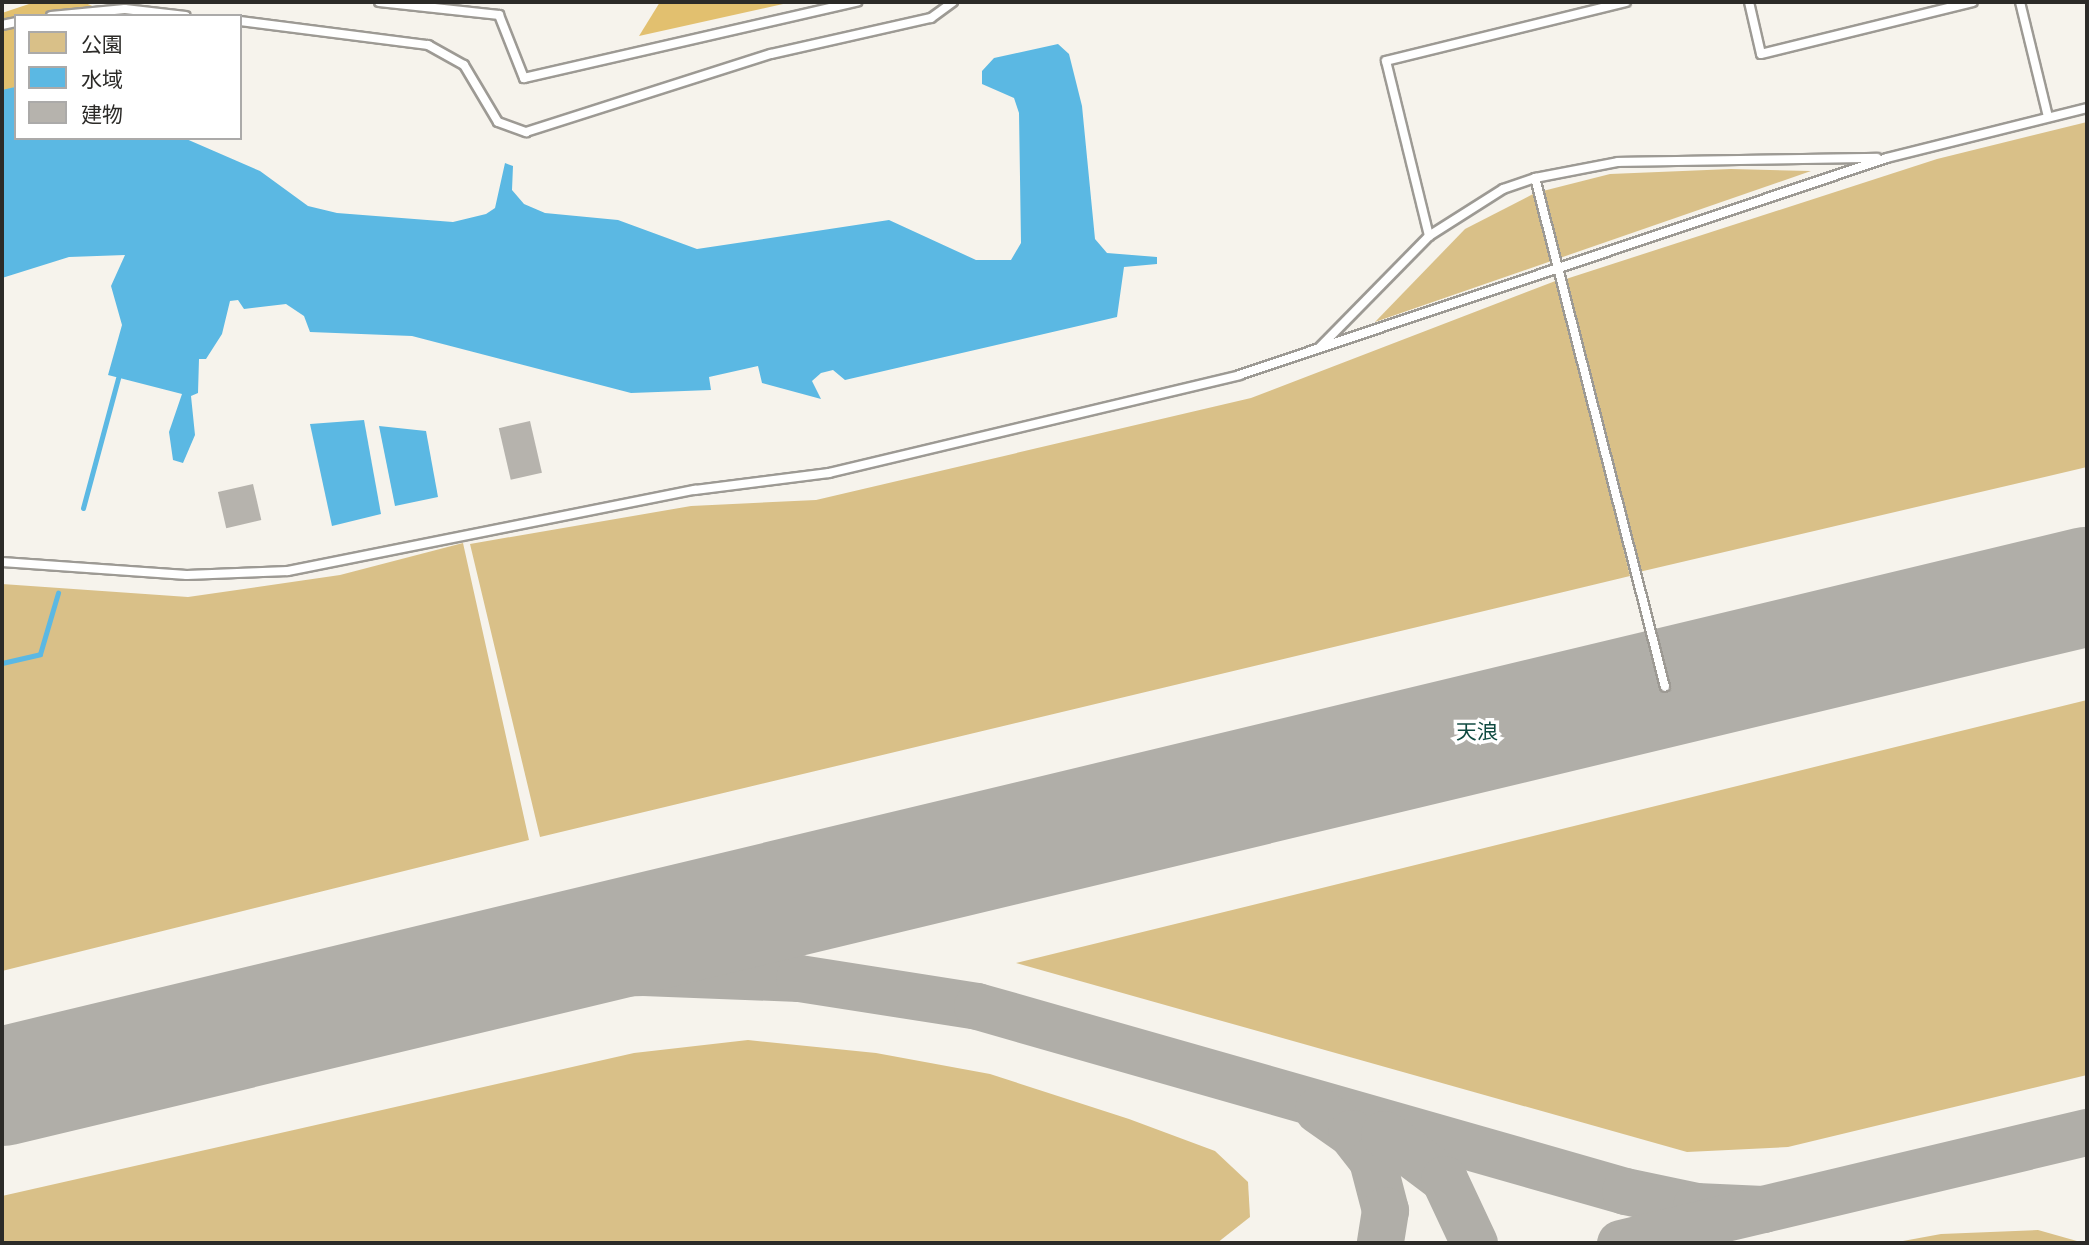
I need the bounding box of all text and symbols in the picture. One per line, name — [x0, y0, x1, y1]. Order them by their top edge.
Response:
legend — [14, 14, 242, 140]
text: 公園 — [81, 33, 123, 56]
text: 水域 — [81, 68, 123, 91]
text: 建物 — [81, 103, 123, 126]
district label: 天浪 — [1456, 719, 1498, 745]

